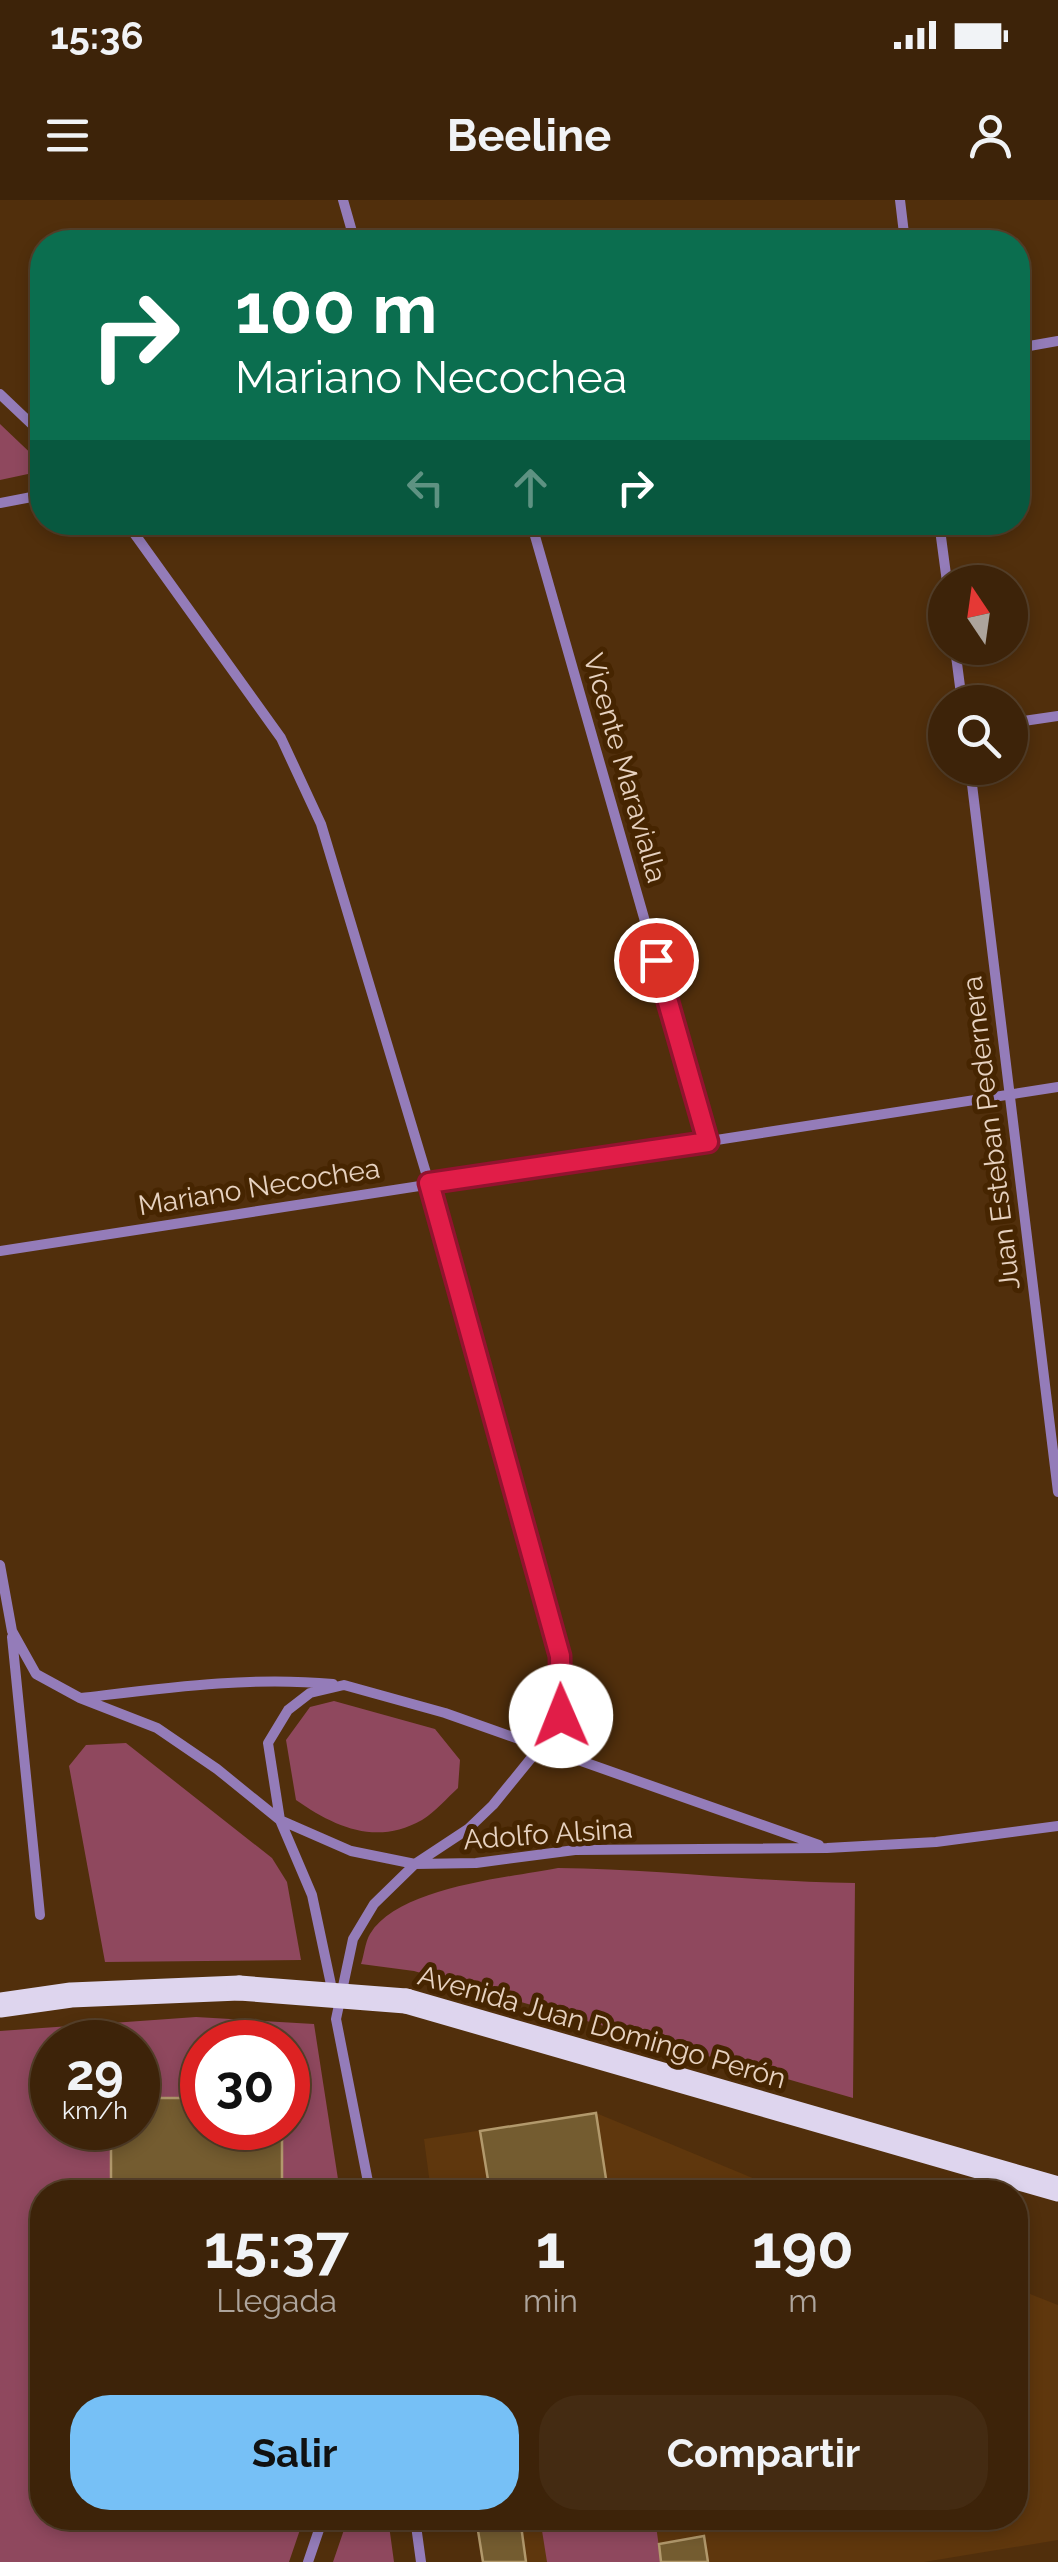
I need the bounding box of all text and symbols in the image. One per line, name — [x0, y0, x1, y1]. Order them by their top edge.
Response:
text: 15:36 — [50, 13, 143, 58]
icon: menu — [40, 108, 95, 163]
icon: person — [963, 108, 1018, 163]
text: Beeline — [447, 109, 611, 162]
text: 100 m — [235, 267, 438, 349]
icon: right — [70, 270, 200, 400]
text: Mariano Necochea — [235, 351, 627, 404]
icon: left — [398, 460, 453, 515]
icon: ahead — [503, 460, 558, 515]
icon: right — [608, 460, 663, 515]
north arrow — [928, 565, 1028, 665]
map controls — [928, 565, 1028, 785]
street label: Vicente Maravialla — [577, 650, 673, 886]
button: search — [928, 685, 1028, 785]
pin — [614, 918, 699, 1003]
icon: arrive — [629, 933, 684, 988]
street label: Juan Esteban Pedernera — [955, 974, 1027, 1292]
street label: Mariano Necochea — [136, 1152, 382, 1222]
position arrow — [509, 1664, 613, 1768]
street label: Adolfo Alsina — [462, 1812, 634, 1856]
street label: Avenida Juan Domingo Perón — [414, 1959, 790, 2095]
speed limit sign: 30 — [180, 2020, 310, 2150]
text: 29 — [66, 2043, 124, 2102]
text: km/h — [62, 2095, 128, 2125]
text: 15:37 — [204, 2212, 349, 2282]
text: 1 — [536, 2212, 565, 2282]
text: 190 — [752, 2212, 854, 2282]
text: Llegada — [216, 2282, 337, 2319]
text: min — [523, 2282, 578, 2319]
text: m — [788, 2282, 818, 2319]
button: Salir — [70, 2395, 519, 2510]
button: Compartir — [539, 2395, 988, 2510]

